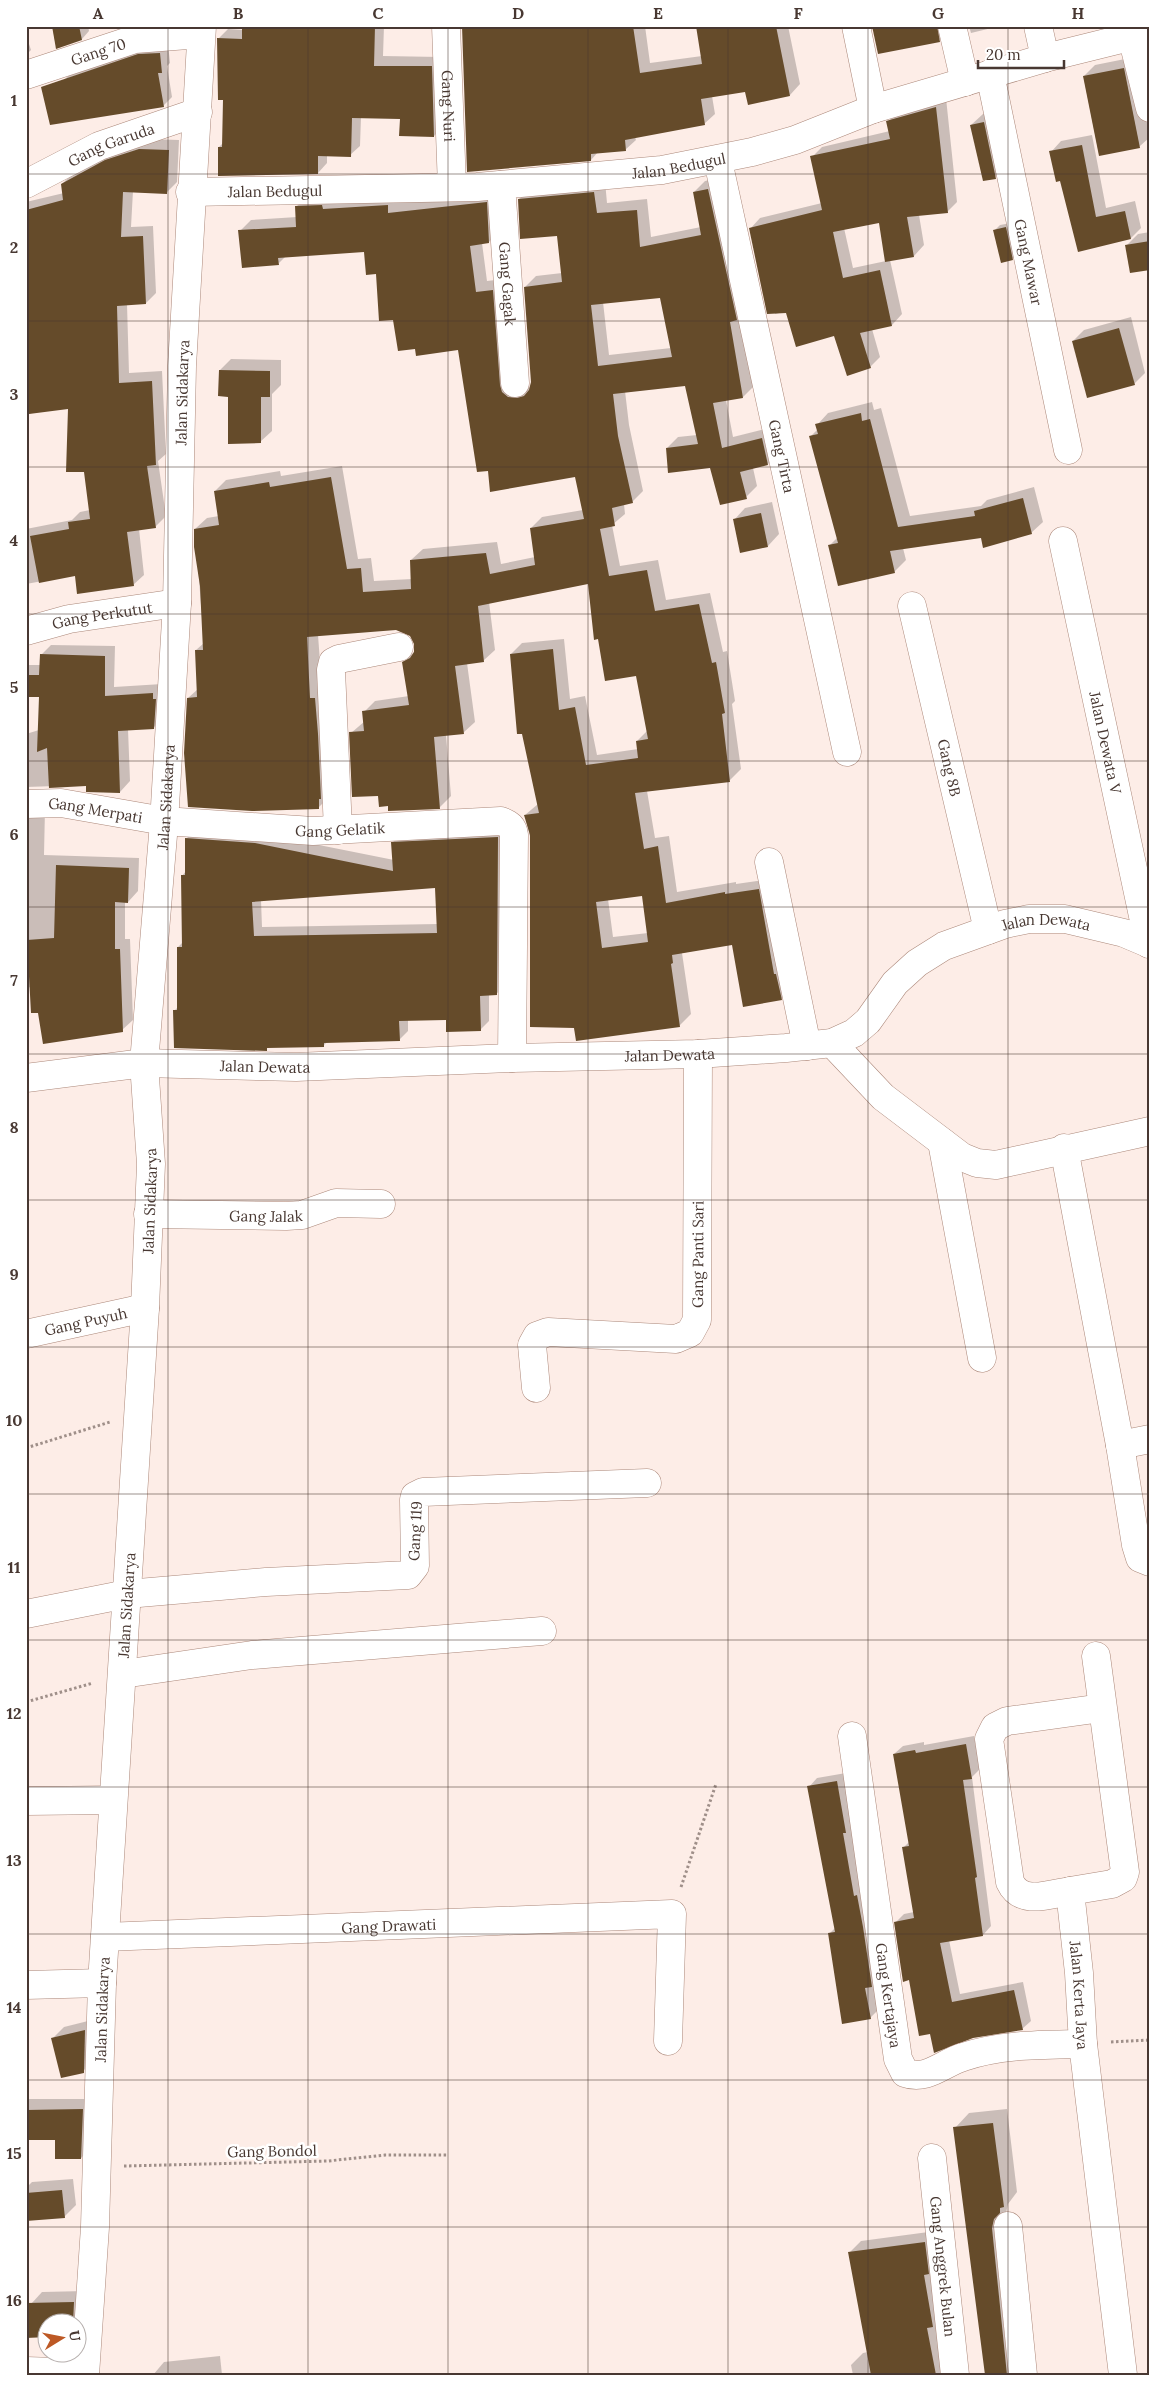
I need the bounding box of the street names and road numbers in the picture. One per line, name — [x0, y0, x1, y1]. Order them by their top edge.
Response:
street label: Gang 70 — [68, 33, 128, 69]
street label: Gang Nuri — [438, 70, 460, 142]
street label: Gang Garuda — [64, 118, 157, 170]
street label: Jalan Bedugul — [630, 148, 727, 182]
street label: Jalan Bedugul — [226, 180, 323, 201]
street label: Gang Mawar — [1011, 217, 1047, 307]
street label: Gang Gagak — [496, 241, 520, 326]
street label: Jalan Sidakarya — [171, 339, 193, 446]
street label: Gang Tirta — [765, 418, 800, 495]
street label: Gang Perkutut — [50, 597, 154, 633]
street label: Jalan Dewata V — [1086, 689, 1126, 797]
street label: Gang 8B — [934, 737, 966, 798]
street label: Jalan Sidakarya — [152, 744, 178, 852]
street label: Gang Merpati — [48, 793, 144, 827]
street label: Gang Gelatik — [295, 818, 385, 841]
street label: Jalan Dewata — [997, 910, 1093, 934]
street label: Jalan Dewata — [623, 1043, 716, 1065]
street label: Jalan Dewata — [219, 1055, 311, 1077]
street label: Jalan Sidakarya — [138, 1147, 161, 1255]
street label: Gang Panti Sari — [688, 1201, 707, 1308]
street label: Gang Jalak — [229, 1205, 303, 1226]
street label: Gang Puyuh — [42, 1303, 129, 1339]
street label: Gang 119 — [404, 1500, 426, 1562]
street label: Jalan Sidakarya — [113, 1552, 139, 1660]
street label: Gang Drawati — [341, 1914, 437, 1937]
street label: Jalan Kerta Jaya — [1066, 1939, 1093, 2051]
street label: Gang Kertajaya — [872, 1942, 906, 2049]
street label: Jalan Sidakarya — [90, 1956, 113, 2064]
street label: Gang Bondol — [227, 2141, 317, 2161]
street label: Gang Anggrek Bulan — [927, 2195, 960, 2338]

